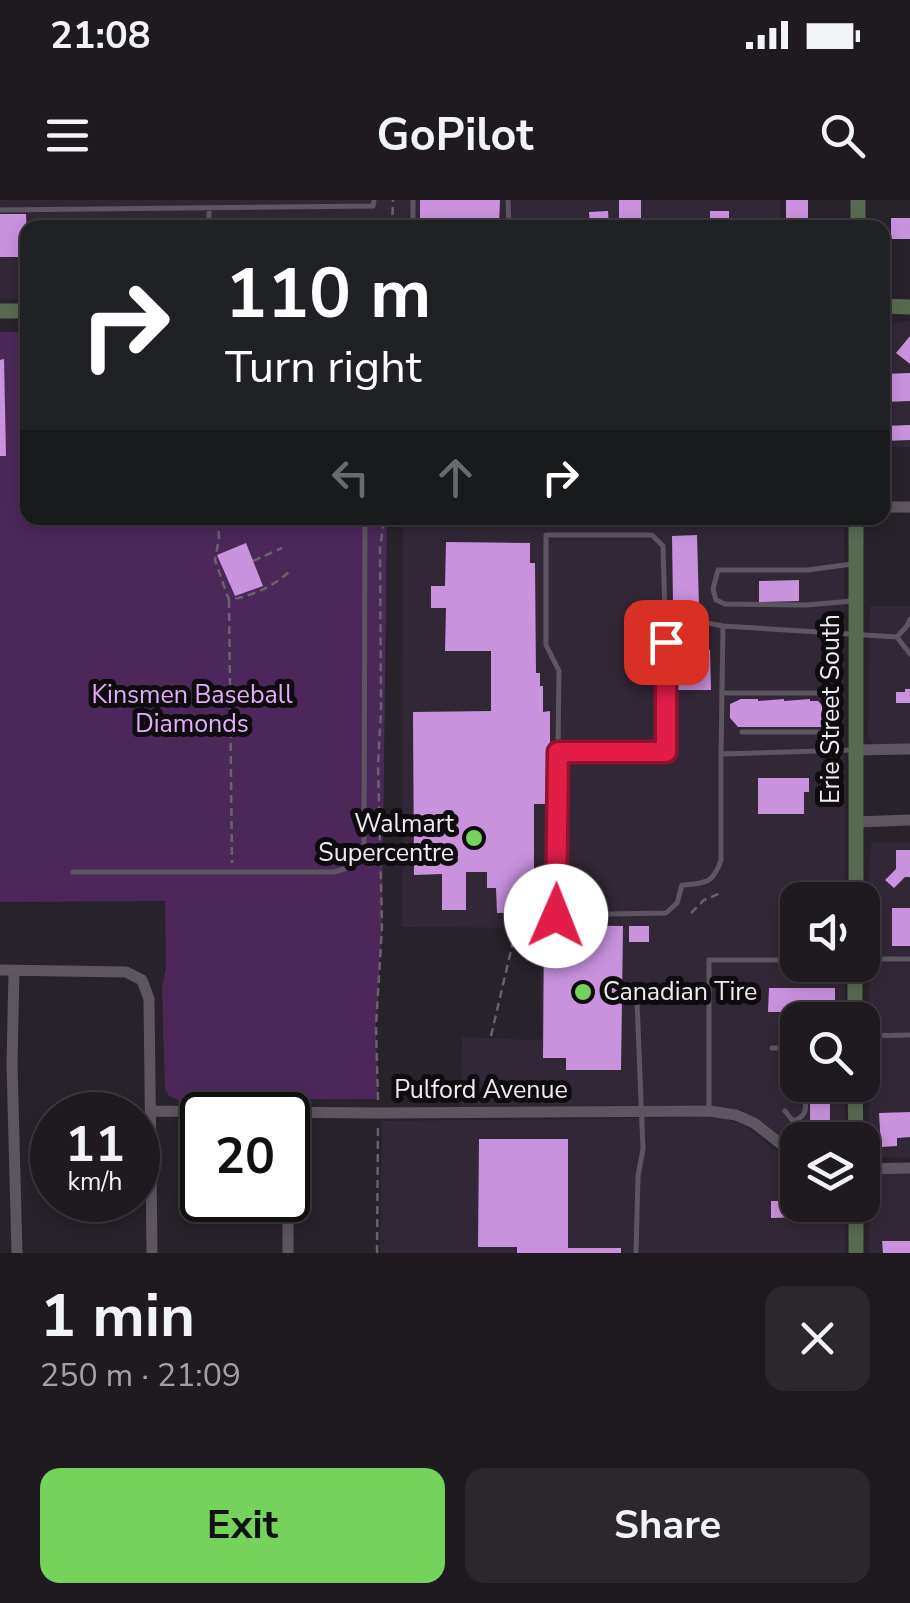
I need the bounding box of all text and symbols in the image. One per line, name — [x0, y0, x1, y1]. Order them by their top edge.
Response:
text: 21:08 — [50, 10, 151, 61]
text: GoPilot — [377, 105, 533, 166]
icon: menu — [40, 108, 95, 163]
icon: search — [815, 108, 870, 163]
text: 110 m — [225, 246, 431, 342]
icon: right — [60, 260, 190, 390]
text: Turn right — [225, 337, 422, 398]
icon: left — [323, 450, 378, 505]
icon: ahead — [428, 450, 483, 505]
icon: right — [533, 450, 588, 505]
pin — [624, 600, 709, 685]
street label: Erie Street South — [814, 614, 848, 804]
icon: arrive — [639, 615, 694, 670]
park label: Kinsmen Baseball Diamonds — [91, 678, 293, 741]
place label: Walmart Supercentre — [318, 807, 454, 870]
marker: Walmart Supercentre — [463, 827, 485, 849]
position arrow — [504, 864, 608, 968]
map controls — [780, 882, 880, 1222]
button: sound — [780, 882, 880, 982]
place label: Canadian Tire — [603, 975, 757, 1009]
marker: Canadian Tire — [572, 981, 594, 1003]
button: search — [780, 1002, 880, 1102]
street label: Pulford Avenue — [394, 1073, 568, 1107]
speed limit sign: 20 — [180, 1092, 310, 1222]
text: 11 — [65, 1110, 125, 1179]
button: layers — [780, 1122, 880, 1222]
text: km/h — [67, 1165, 123, 1199]
text: 1 min — [40, 1275, 195, 1357]
button: close — [765, 1286, 870, 1391]
text: 250 m · 21:09 — [40, 1354, 241, 1397]
button: Exit — [40, 1468, 445, 1583]
button: Share — [465, 1468, 870, 1583]

